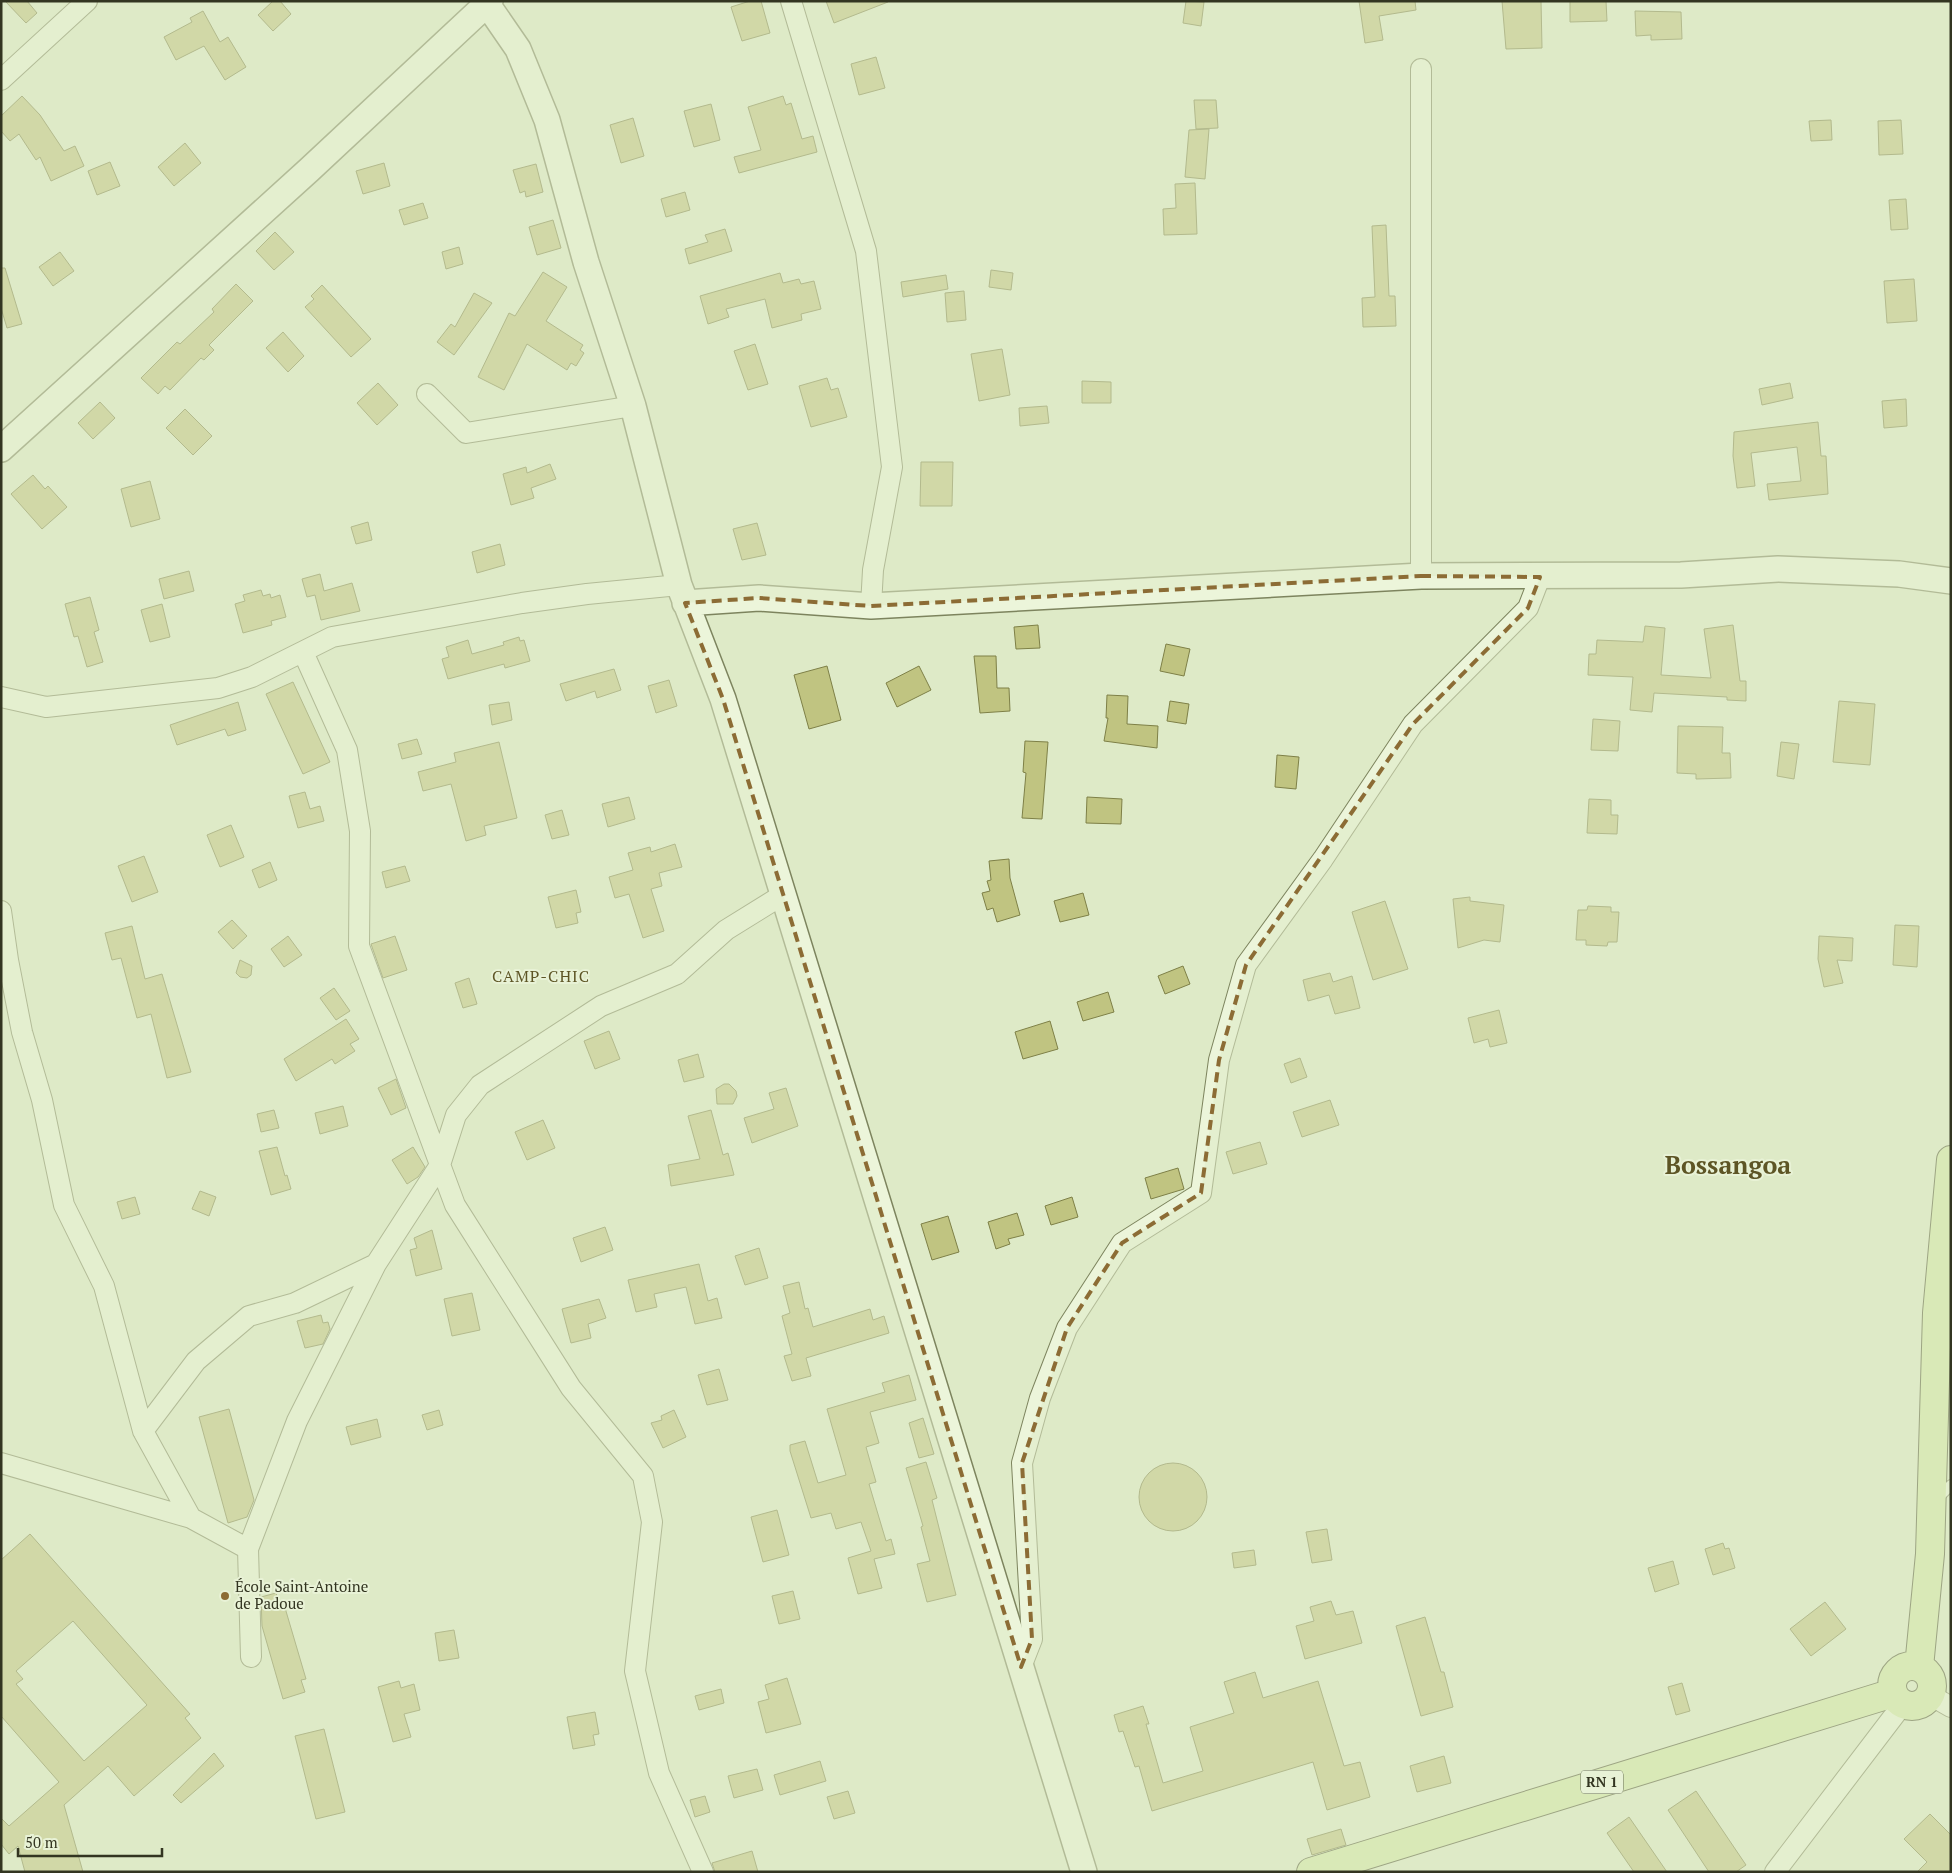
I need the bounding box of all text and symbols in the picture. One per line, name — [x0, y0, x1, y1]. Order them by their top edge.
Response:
district label: CAMP-CHIC — [492, 965, 590, 987]
district label: Bossangoa — [1665, 1148, 1791, 1181]
place label: École Saint-Antoine de Padoue — [235, 1576, 368, 1613]
marker: École Saint-Antoine de Padoue — [219, 1590, 231, 1602]
road number: RN 1 — [1581, 1770, 1623, 1794]
scale bar — [18, 1826, 161, 1858]
text: 50 m — [25, 1832, 58, 1852]

